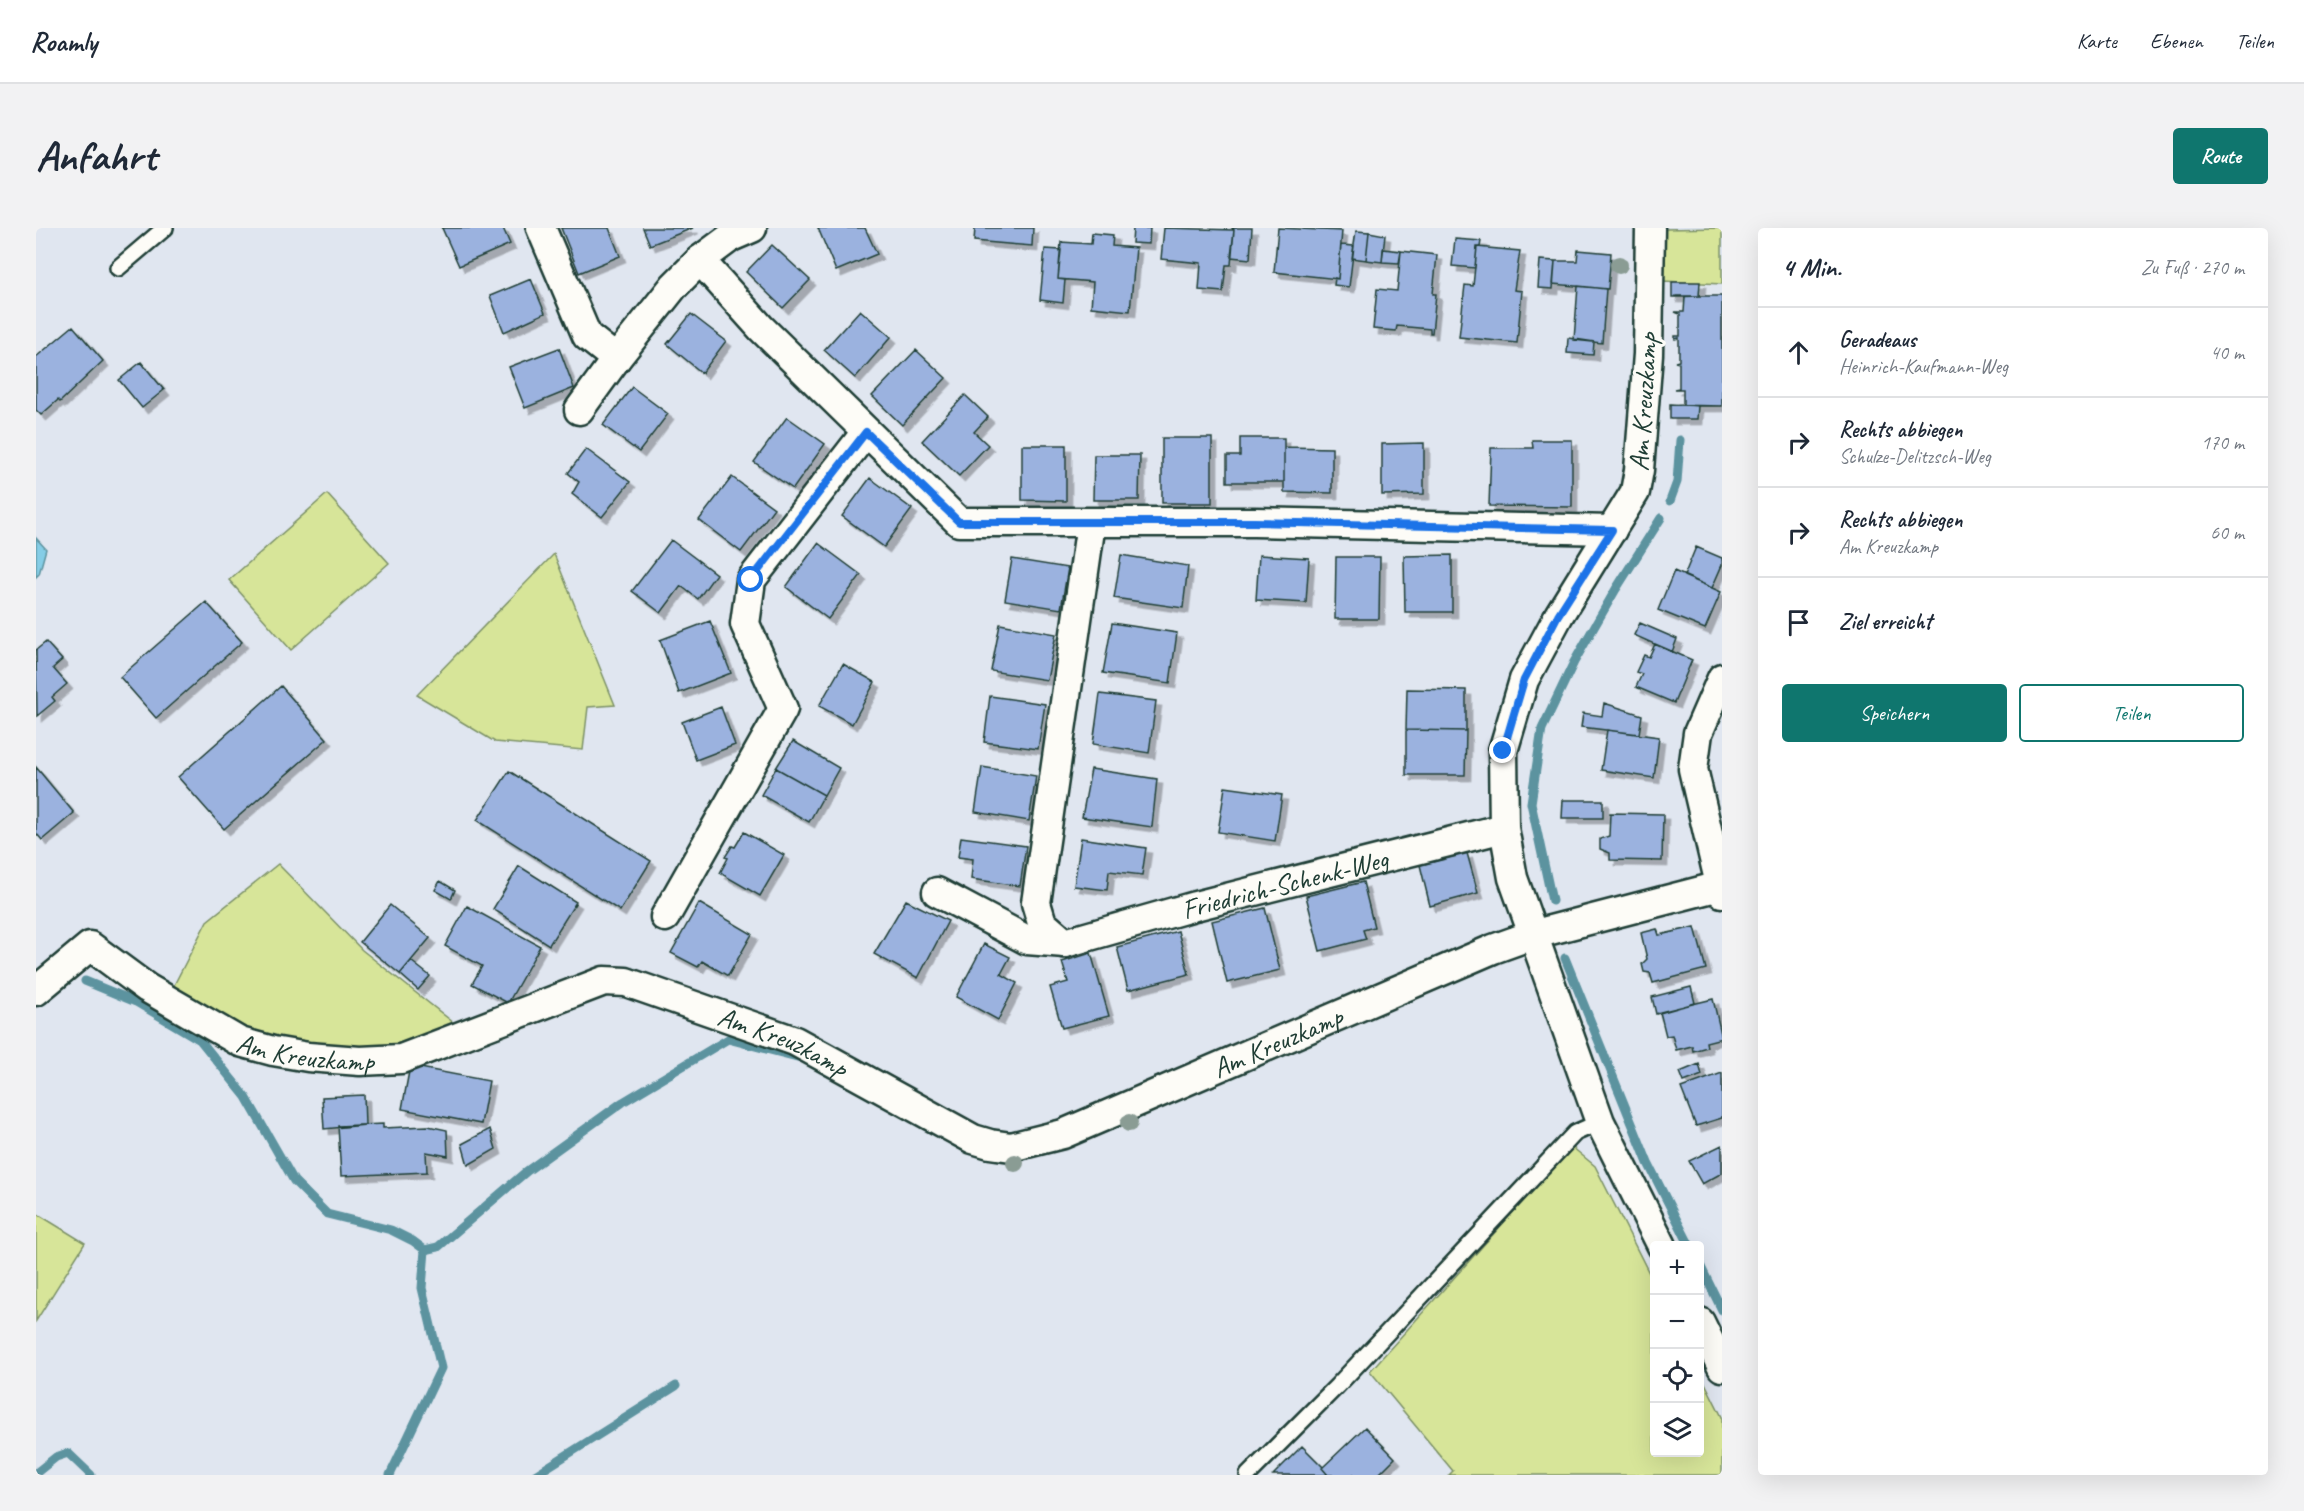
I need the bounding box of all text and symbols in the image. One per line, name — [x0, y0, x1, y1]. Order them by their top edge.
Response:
text: Roamly — [30, 24, 97, 59]
text: Karte — [2077, 28, 2117, 54]
text: Ebenen — [2150, 28, 2203, 54]
text: Teilen — [2236, 28, 2274, 54]
button: Route — [2173, 128, 2268, 184]
text: Anfahrt — [36, 130, 156, 183]
text: 4 Min. — [1782, 251, 1841, 284]
text: Zu Fuß · 270 m — [2141, 255, 2244, 280]
text: Geradeaus — [1839, 326, 1916, 354]
street label: Am Kreuzkamp — [1621, 329, 1665, 472]
icon: ahead — [1782, 336, 1815, 369]
text: 40 m — [2210, 340, 2244, 365]
text: Heinrich-Kaufmann-Weg — [1839, 354, 2008, 379]
text: Rechts abbiegen — [1839, 416, 1962, 444]
icon: right — [1782, 426, 1815, 459]
text: 170 m — [2201, 430, 2244, 455]
text: Schulze-Delitzsch-Weg — [1839, 444, 1991, 469]
text: Rechts abbiegen — [1839, 506, 1962, 534]
icon: right — [1782, 516, 1815, 549]
text: 60 m — [2210, 520, 2244, 545]
text: Am Kreuzkamp — [1839, 534, 1938, 559]
route start — [737, 566, 763, 592]
icon: arrive — [1782, 606, 1815, 639]
text: Ziel erreicht — [1839, 608, 1932, 636]
button: Speichern — [1782, 684, 2007, 742]
button: Teilen — [2019, 684, 2244, 742]
route end — [1489, 737, 1515, 763]
street label: Friedrich-Schenk-Weg — [1177, 840, 1393, 926]
street label: Am Kreuzkamp — [1207, 997, 1350, 1085]
street label: Am Kreuzkamp — [713, 998, 856, 1086]
street label: Am Kreuzkamp — [233, 1024, 377, 1079]
map controls — [1650, 1241, 1704, 1457]
button: + — [1650, 1241, 1704, 1295]
button: − — [1650, 1295, 1704, 1349]
button: locate — [1650, 1349, 1704, 1403]
button: layers — [1650, 1403, 1704, 1457]

